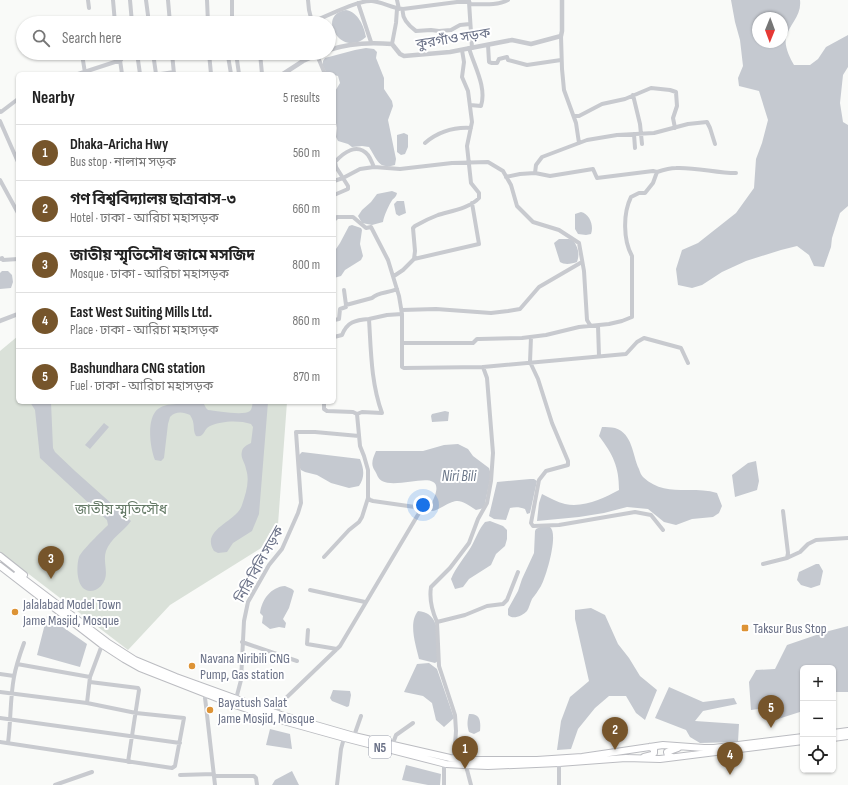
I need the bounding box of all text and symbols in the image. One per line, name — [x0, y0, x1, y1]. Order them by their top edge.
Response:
north arrow — [752, 12, 788, 48]
search box — [16, 16, 336, 60]
street label: কুরগাঁও সড়ক — [414, 23, 492, 53]
icon: search — [30, 27, 52, 49]
text: Search here — [62, 29, 122, 48]
text: Nearby — [32, 88, 75, 108]
text: 5 results — [283, 90, 320, 106]
text: Dhaka-Aricha Hwy — [70, 135, 168, 154]
text: 1 — [42, 145, 48, 161]
text: 560 m — [293, 145, 320, 161]
text: Bus stop · নালাম সড়ক — [70, 154, 176, 170]
text: গণ বিশ্ববিদ্যালয় ছাত্রাবাস-৩ — [70, 190, 236, 209]
text: 2 — [42, 201, 48, 217]
text: 660 m — [292, 201, 320, 217]
text: Hotel · ঢাকা - আরিচা মহাসড়ক — [70, 210, 219, 226]
text: জাতীয় স্মৃতিসৌধ জামে মসজিদ — [70, 246, 255, 265]
text: 3 — [42, 257, 48, 273]
text: 800 m — [292, 257, 320, 273]
text: Mosque · ঢাকা - আরিচা মহাসড়ক — [70, 266, 229, 282]
text: East West Suiting Mills Ltd. — [70, 303, 212, 322]
text: 4 — [42, 313, 48, 329]
text: 860 m — [292, 313, 320, 329]
text: Place · ঢাকা - আরিচা মহাসড়ক — [70, 322, 218, 338]
text: Bashundhara CNG station — [70, 359, 205, 378]
text: 5 — [42, 369, 48, 385]
text: 870 m — [293, 369, 320, 385]
text: Fuel · ঢাকা - আরিচা মহাসড়ক — [70, 378, 213, 394]
water label: Niri Bili — [442, 467, 478, 486]
your location — [413, 495, 433, 515]
park label: জাতীয় স্মৃতিসৌধ — [74, 501, 168, 519]
street label: নিরি বিলি সড়ক — [231, 522, 288, 606]
pin: 3 — [38, 546, 64, 579]
place label: Jalalabad Model Town Jame Masjid, Mosque — [22, 596, 121, 629]
marker: Jalalabad Model Town Jame Masjid, Mosque — [10, 607, 20, 617]
place label: Taksur Bus Stop — [753, 620, 827, 637]
marker: Taksur Bus Stop — [740, 623, 750, 633]
place label: Navana Niribili CNG Pump, Gas station — [200, 650, 290, 683]
marker: Navana Niribili CNG Pump, Gas station — [187, 661, 197, 671]
map controls — [800, 665, 836, 773]
button: + — [800, 665, 836, 701]
place label: Bayatush Salat Jame Mosjid, Mosque — [217, 694, 315, 727]
pin: 5 — [758, 695, 784, 728]
button: − — [800, 701, 836, 737]
marker: Bayatush Salat Jame Mosjid, Mosque — [205, 705, 215, 715]
pin: 2 — [602, 717, 628, 750]
road number: N5 — [369, 736, 391, 758]
pin: 1 — [452, 736, 478, 769]
button: locate — [800, 737, 836, 773]
pin: 4 — [717, 742, 743, 775]

